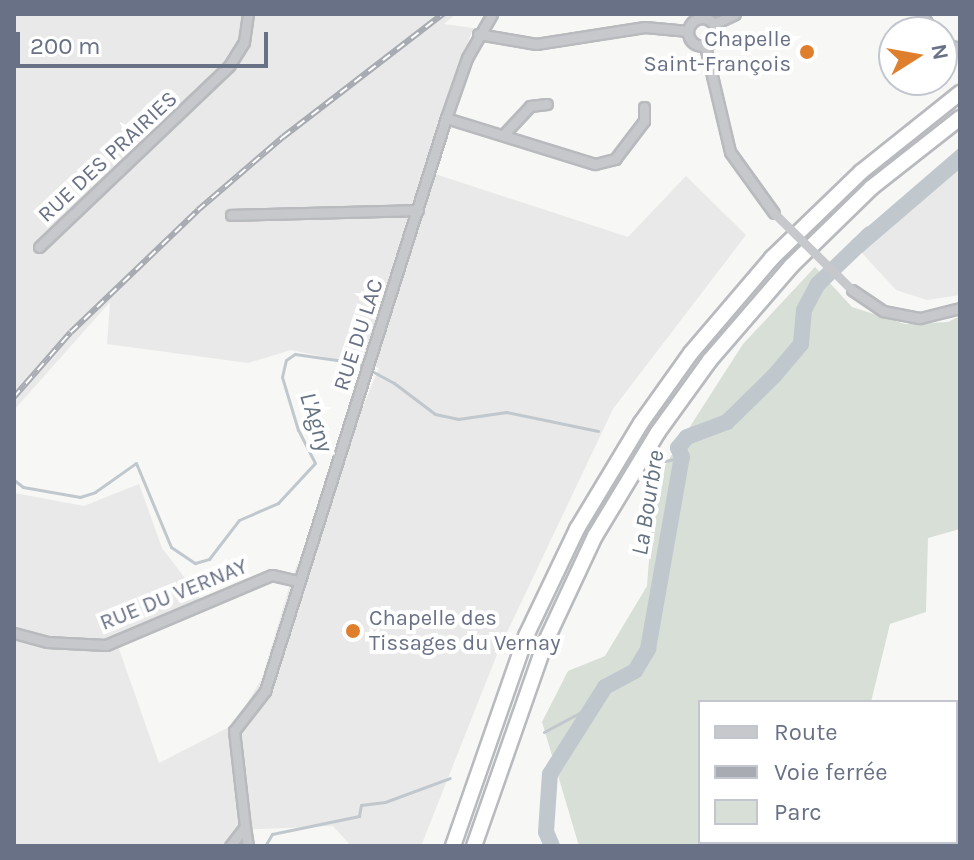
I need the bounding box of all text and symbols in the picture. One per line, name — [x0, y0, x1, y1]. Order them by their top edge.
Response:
scale bar — [20, 16, 272, 66]
north arrow — [878, 16, 958, 96]
place label: Chapelle Saint-François — [643, 26, 791, 78]
text: 200 m — [30, 32, 101, 60]
text: N — [925, 42, 954, 62]
marker: Chapelle Saint-François — [798, 43, 816, 61]
street label: RUE DES PRAIRIES — [33, 86, 183, 228]
street label: RUE DU LAC — [329, 276, 389, 394]
water label: L'Agny — [293, 388, 339, 456]
water label: La Bourbre — [625, 448, 671, 558]
street label: RUE DU VERNAY — [96, 553, 252, 637]
place label: Chapelle des Tissages du Vernay — [369, 605, 560, 656]
marker: Chapelle des Tissages du Vernay — [344, 622, 362, 640]
legend — [698, 700, 958, 844]
text: Route — [774, 718, 838, 746]
text: Voie ferrée — [774, 758, 888, 786]
text: Parc — [774, 798, 822, 826]

